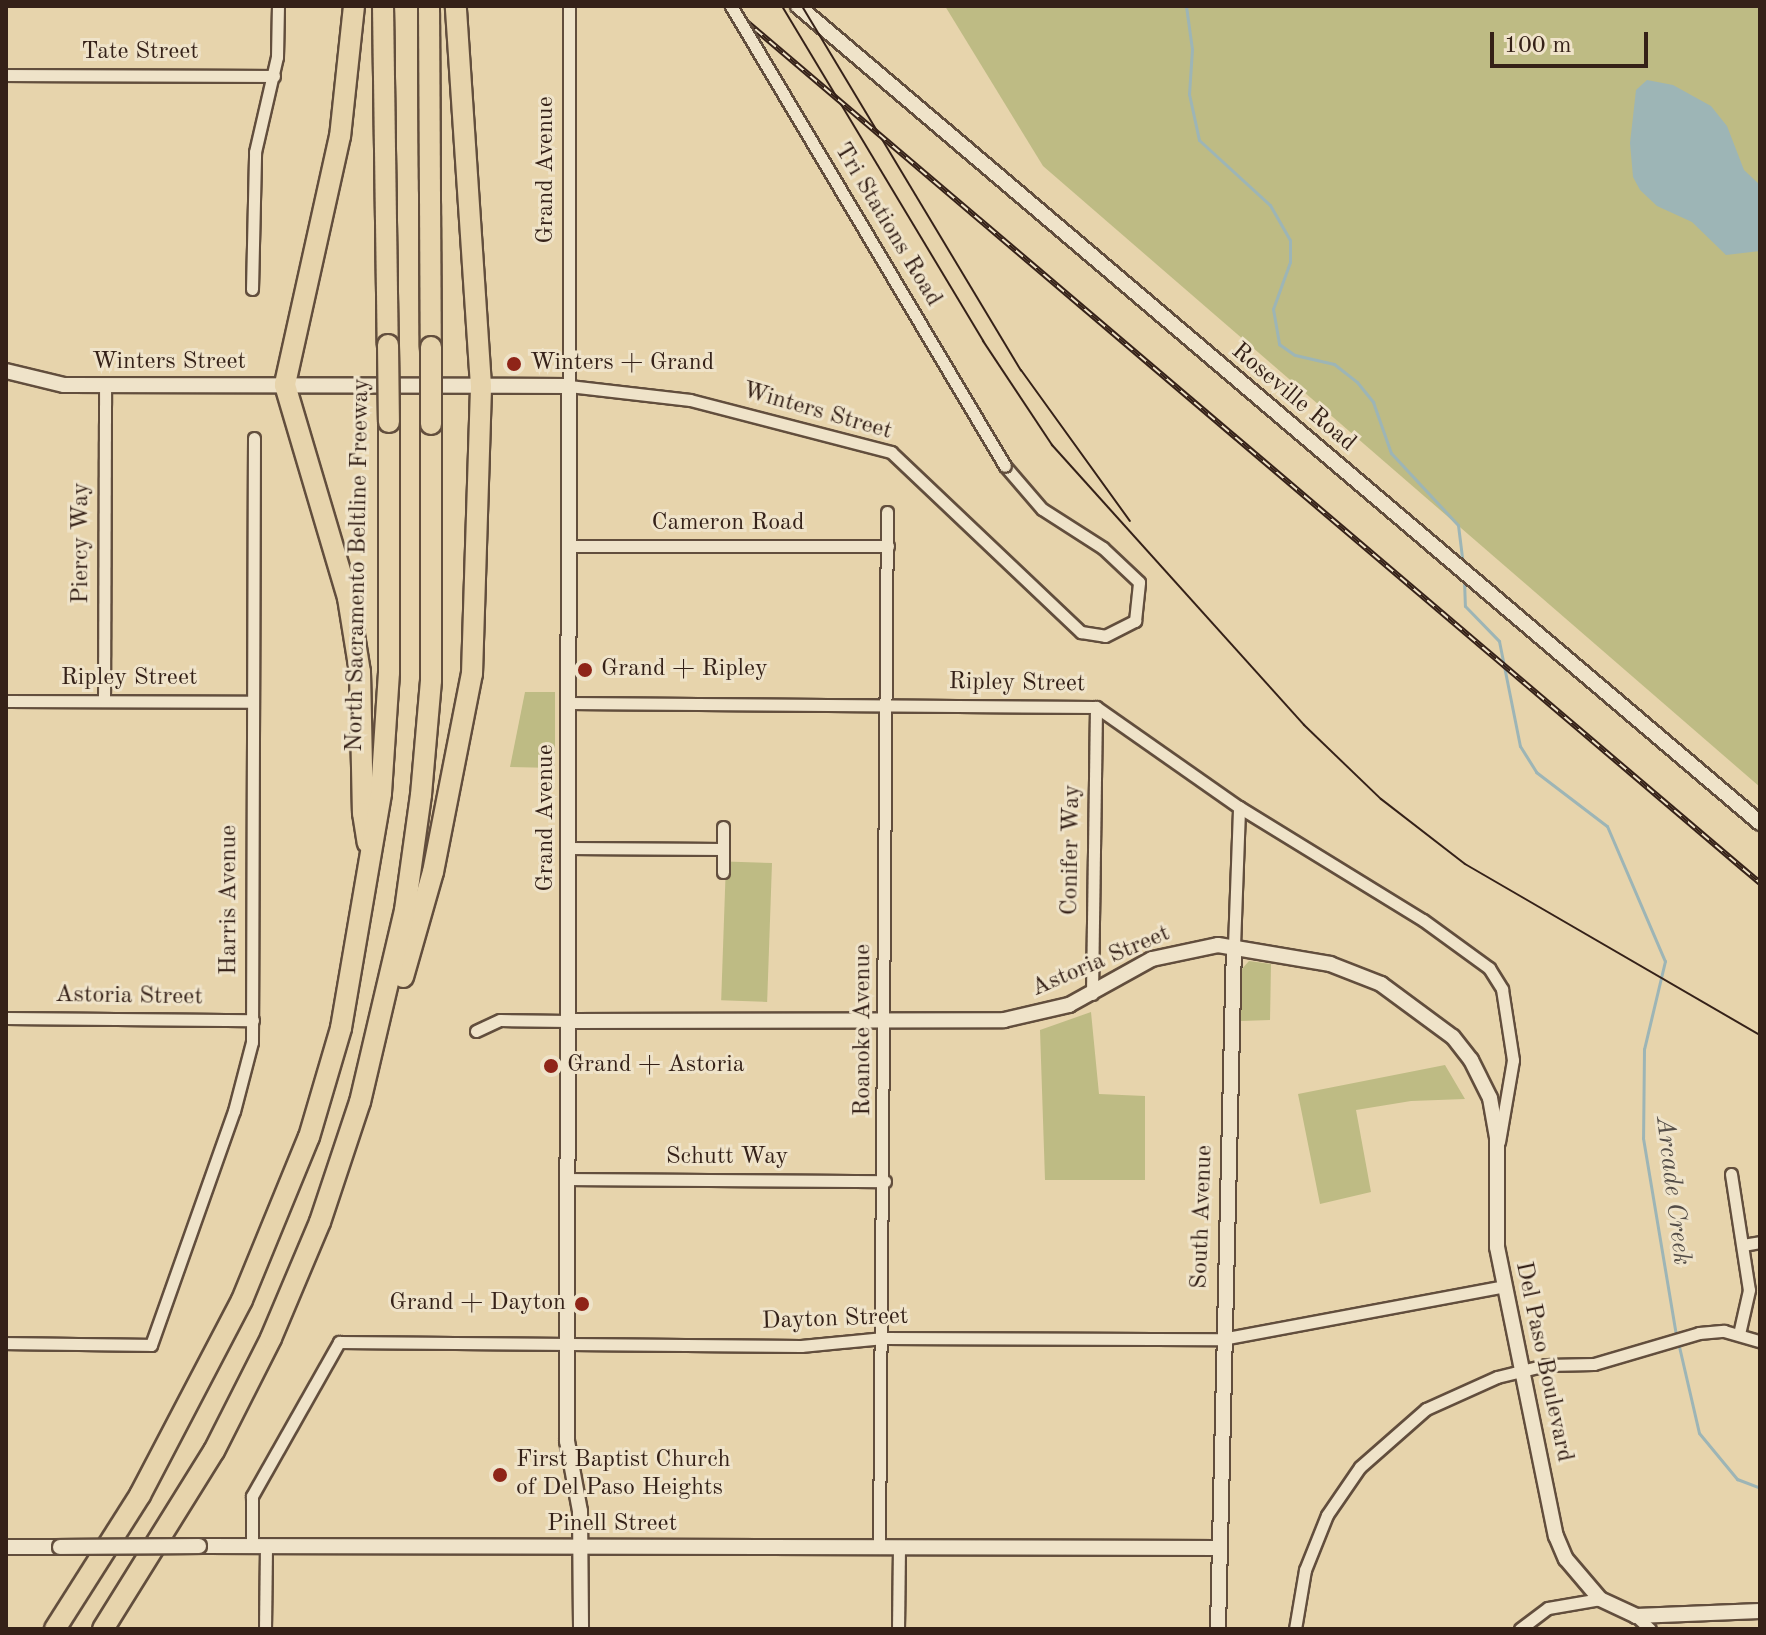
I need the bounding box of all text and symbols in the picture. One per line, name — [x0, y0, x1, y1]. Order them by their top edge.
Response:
scale bar — [1494, 16, 1652, 66]
text: 100 m — [1504, 34, 1572, 58]
street label: Tate Street — [81, 39, 199, 67]
street label: Grand Avenue — [533, 96, 561, 244]
street label: Tri Stations Road — [827, 138, 947, 312]
street label: Roseville Road — [1225, 337, 1361, 459]
street label: Winters Street — [92, 349, 246, 377]
place label: Winters + Grand — [530, 350, 714, 378]
marker: Winters + Grand — [505, 355, 523, 373]
street label: Winters Street — [739, 377, 895, 447]
street label: North Sacramento Beltline Freeway — [341, 378, 377, 752]
street label: Piercy Way — [68, 482, 96, 604]
street label: Cameron Road — [652, 510, 804, 538]
place label: Grand + Ripley — [601, 656, 768, 684]
marker: Grand + Ripley — [576, 661, 594, 679]
street label: Ripley Street — [61, 665, 197, 693]
street label: Ripley Street — [948, 668, 1086, 700]
street label: Grand Avenue — [533, 744, 561, 892]
street label: Conifer Way — [1056, 784, 1088, 916]
street label: Harris Avenue — [216, 825, 244, 975]
street label: Astoria Street — [1027, 920, 1175, 1004]
street label: Roanoke Avenue — [850, 944, 878, 1116]
street label: Astoria Street — [55, 981, 203, 1013]
place label: Grand + Astoria — [567, 1052, 745, 1080]
marker: Grand + Astoria — [542, 1057, 560, 1075]
water label: Arcade Creek — [1647, 1115, 1697, 1267]
street label: Schutt Way — [666, 1144, 788, 1172]
street label: South Avenue — [1186, 1145, 1220, 1289]
street label: Del Paso Boulevard — [1508, 1259, 1578, 1465]
place label: Grand + Dayton — [389, 1290, 566, 1318]
marker: Grand + Dayton — [573, 1295, 591, 1313]
street label: Dayton Street — [761, 1303, 909, 1337]
place label: First Baptist Church of Del Paso Heights — [516, 1447, 731, 1503]
marker: First Baptist Church of Del Paso Heights — [491, 1466, 509, 1484]
street label: Pinell Street — [547, 1511, 677, 1539]

